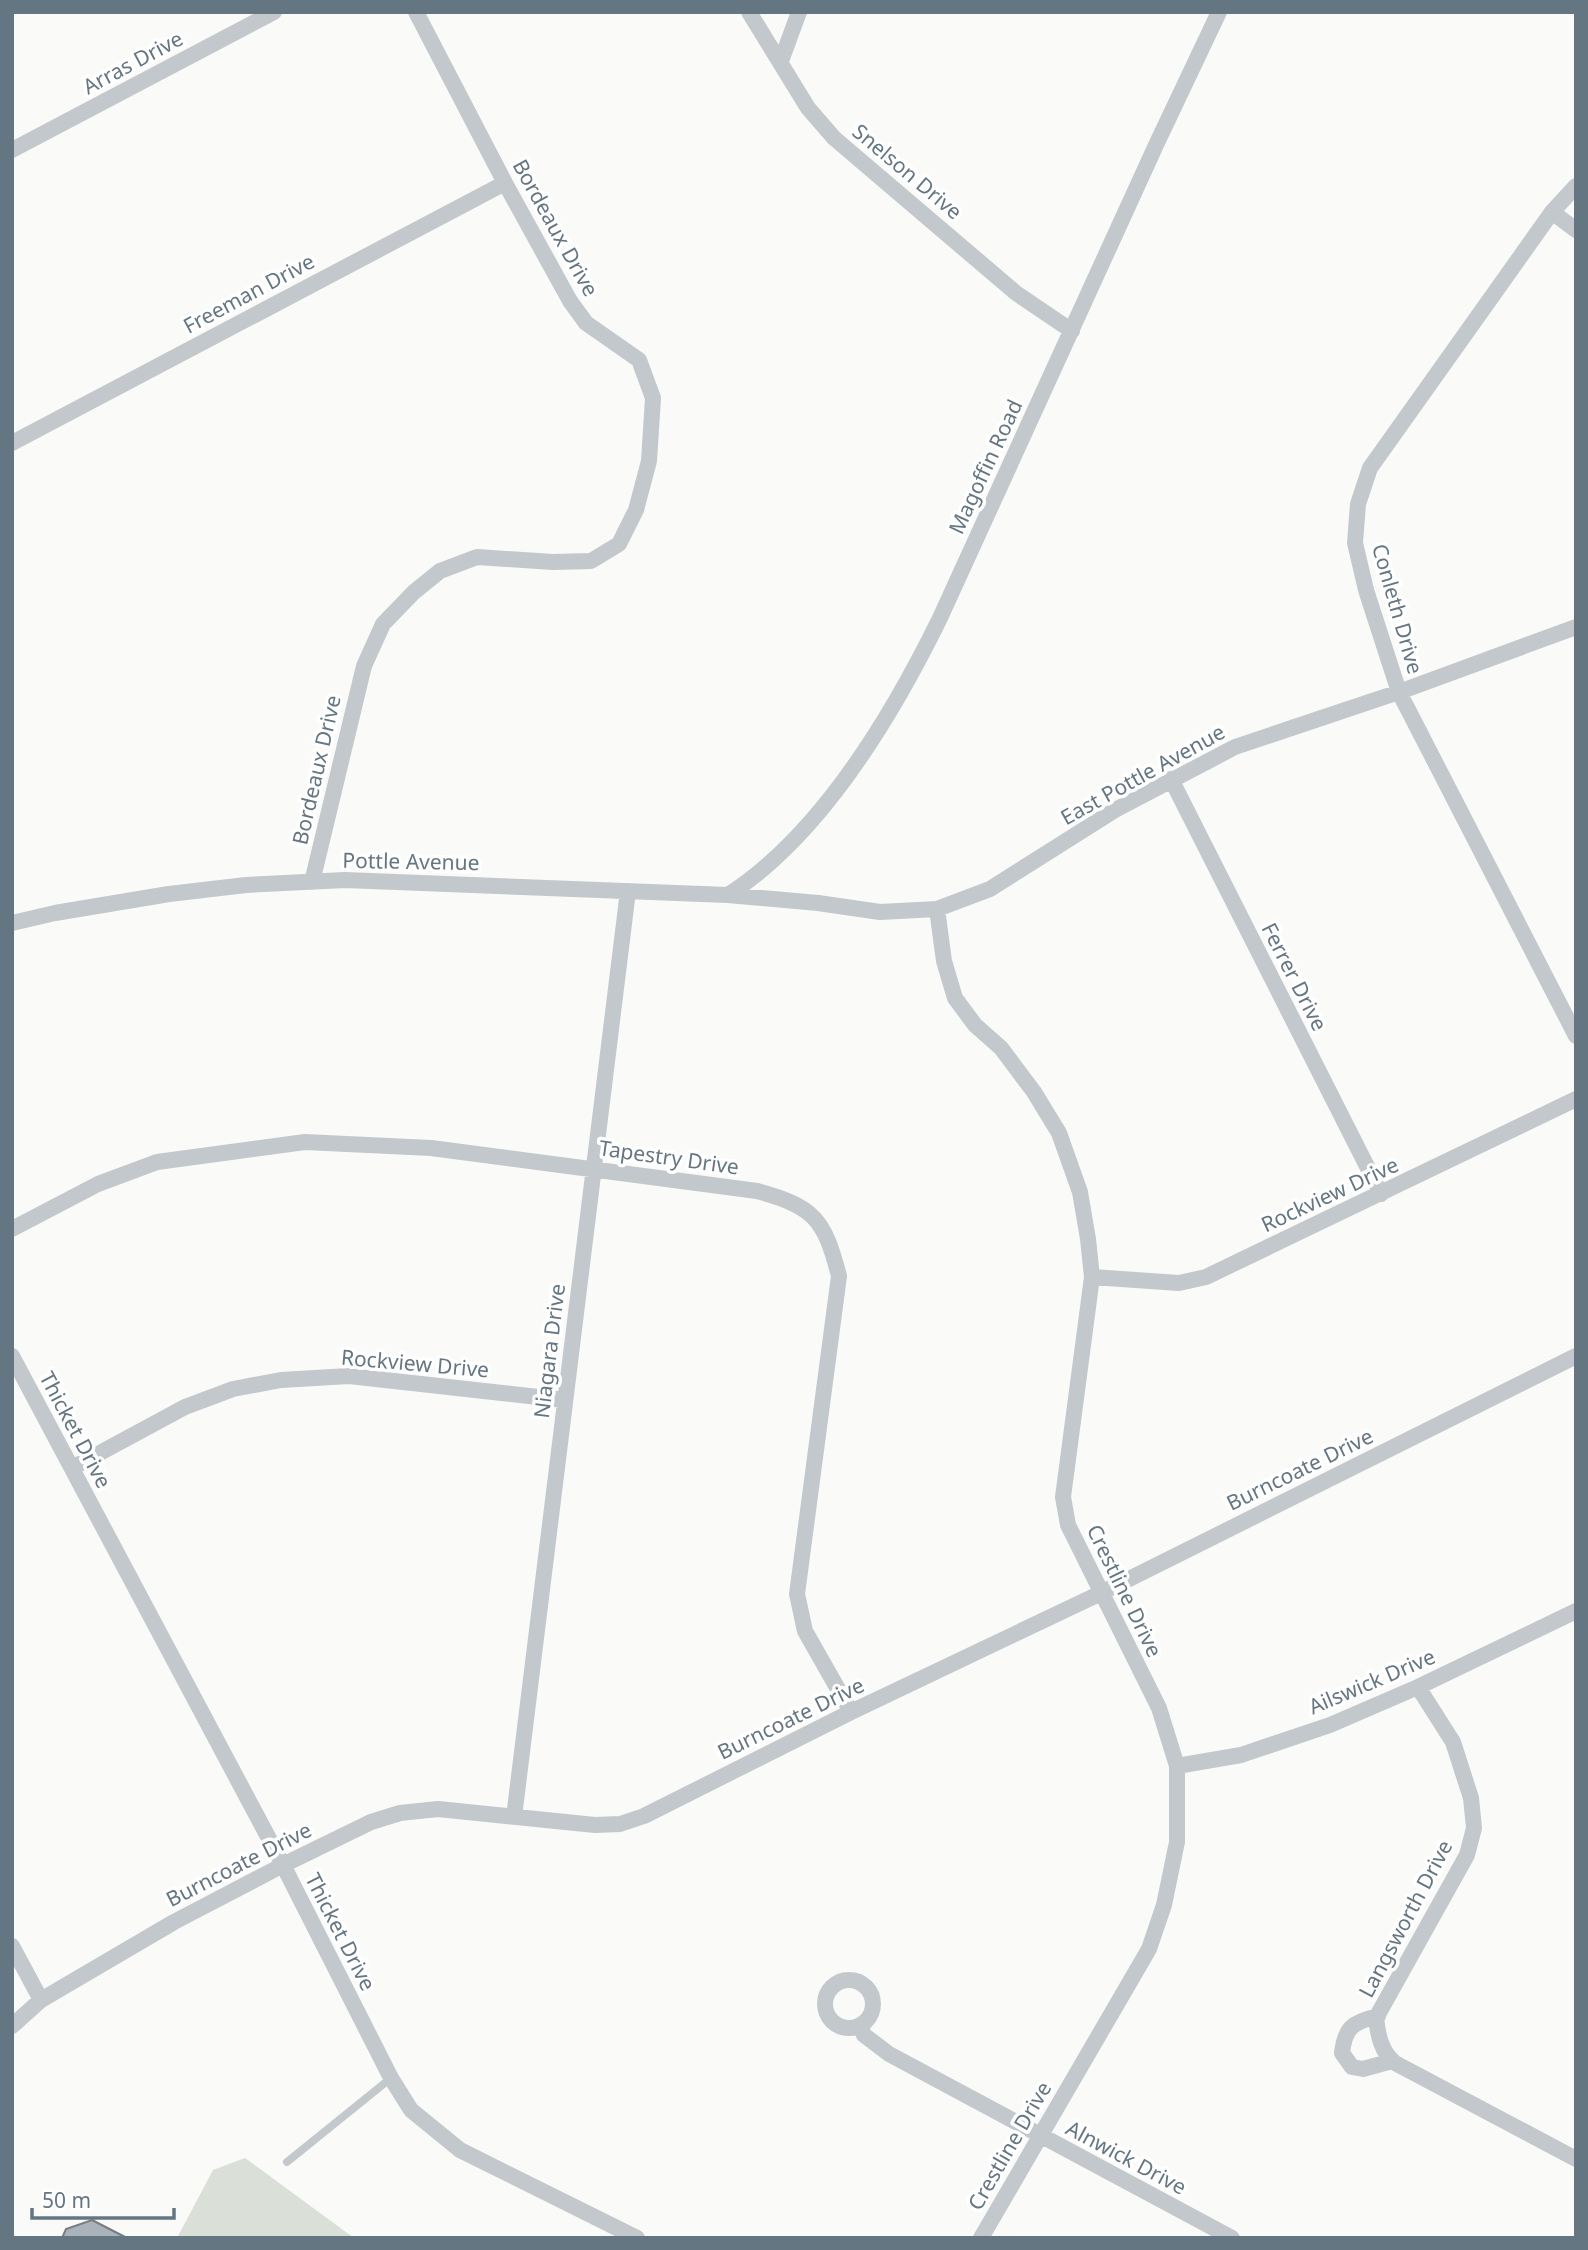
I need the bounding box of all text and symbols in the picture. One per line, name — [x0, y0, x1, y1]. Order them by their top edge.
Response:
street label: Arras Drive — [78, 24, 187, 100]
street label: Snelson Drive — [847, 117, 968, 225]
street label: Bordeaux Drive — [507, 154, 605, 301]
street label: Freeman Drive — [178, 247, 319, 339]
street label: Magoffin Road — [942, 395, 1028, 538]
street label: Conleth Drive — [1366, 540, 1430, 677]
street label: Bordeaux Drive — [285, 692, 347, 847]
street label: East Pottle Avenue — [1055, 717, 1230, 831]
street label: Pottle Avenue — [342, 846, 480, 876]
street label: Ferrer Drive — [1256, 918, 1334, 1035]
street label: Tapestry Drive — [597, 1133, 741, 1181]
street label: Rockview Drive — [1256, 1150, 1403, 1238]
street label: Niagara Drive — [527, 1282, 571, 1420]
street label: Rockview Drive — [340, 1343, 490, 1383]
street label: Thicket Drive — [33, 1366, 118, 1493]
street label: Burncoate Drive — [1222, 1422, 1377, 1517]
street label: Crestline Drive — [1081, 1520, 1169, 1661]
street label: Ailswick Drive — [1304, 1642, 1439, 1720]
street label: Burncoate Drive — [713, 1671, 868, 1766]
street label: Burncoate Drive — [161, 1815, 316, 1913]
street label: Langsworth Drive — [1352, 1835, 1458, 2002]
street label: Thicket Drive — [299, 1868, 382, 1995]
street label: Crestline Drive — [961, 2076, 1057, 2215]
street label: Alnwick Drive — [1061, 2114, 1192, 2201]
scale bar — [32, 2176, 173, 2220]
text: 50 m — [42, 2186, 91, 2214]

